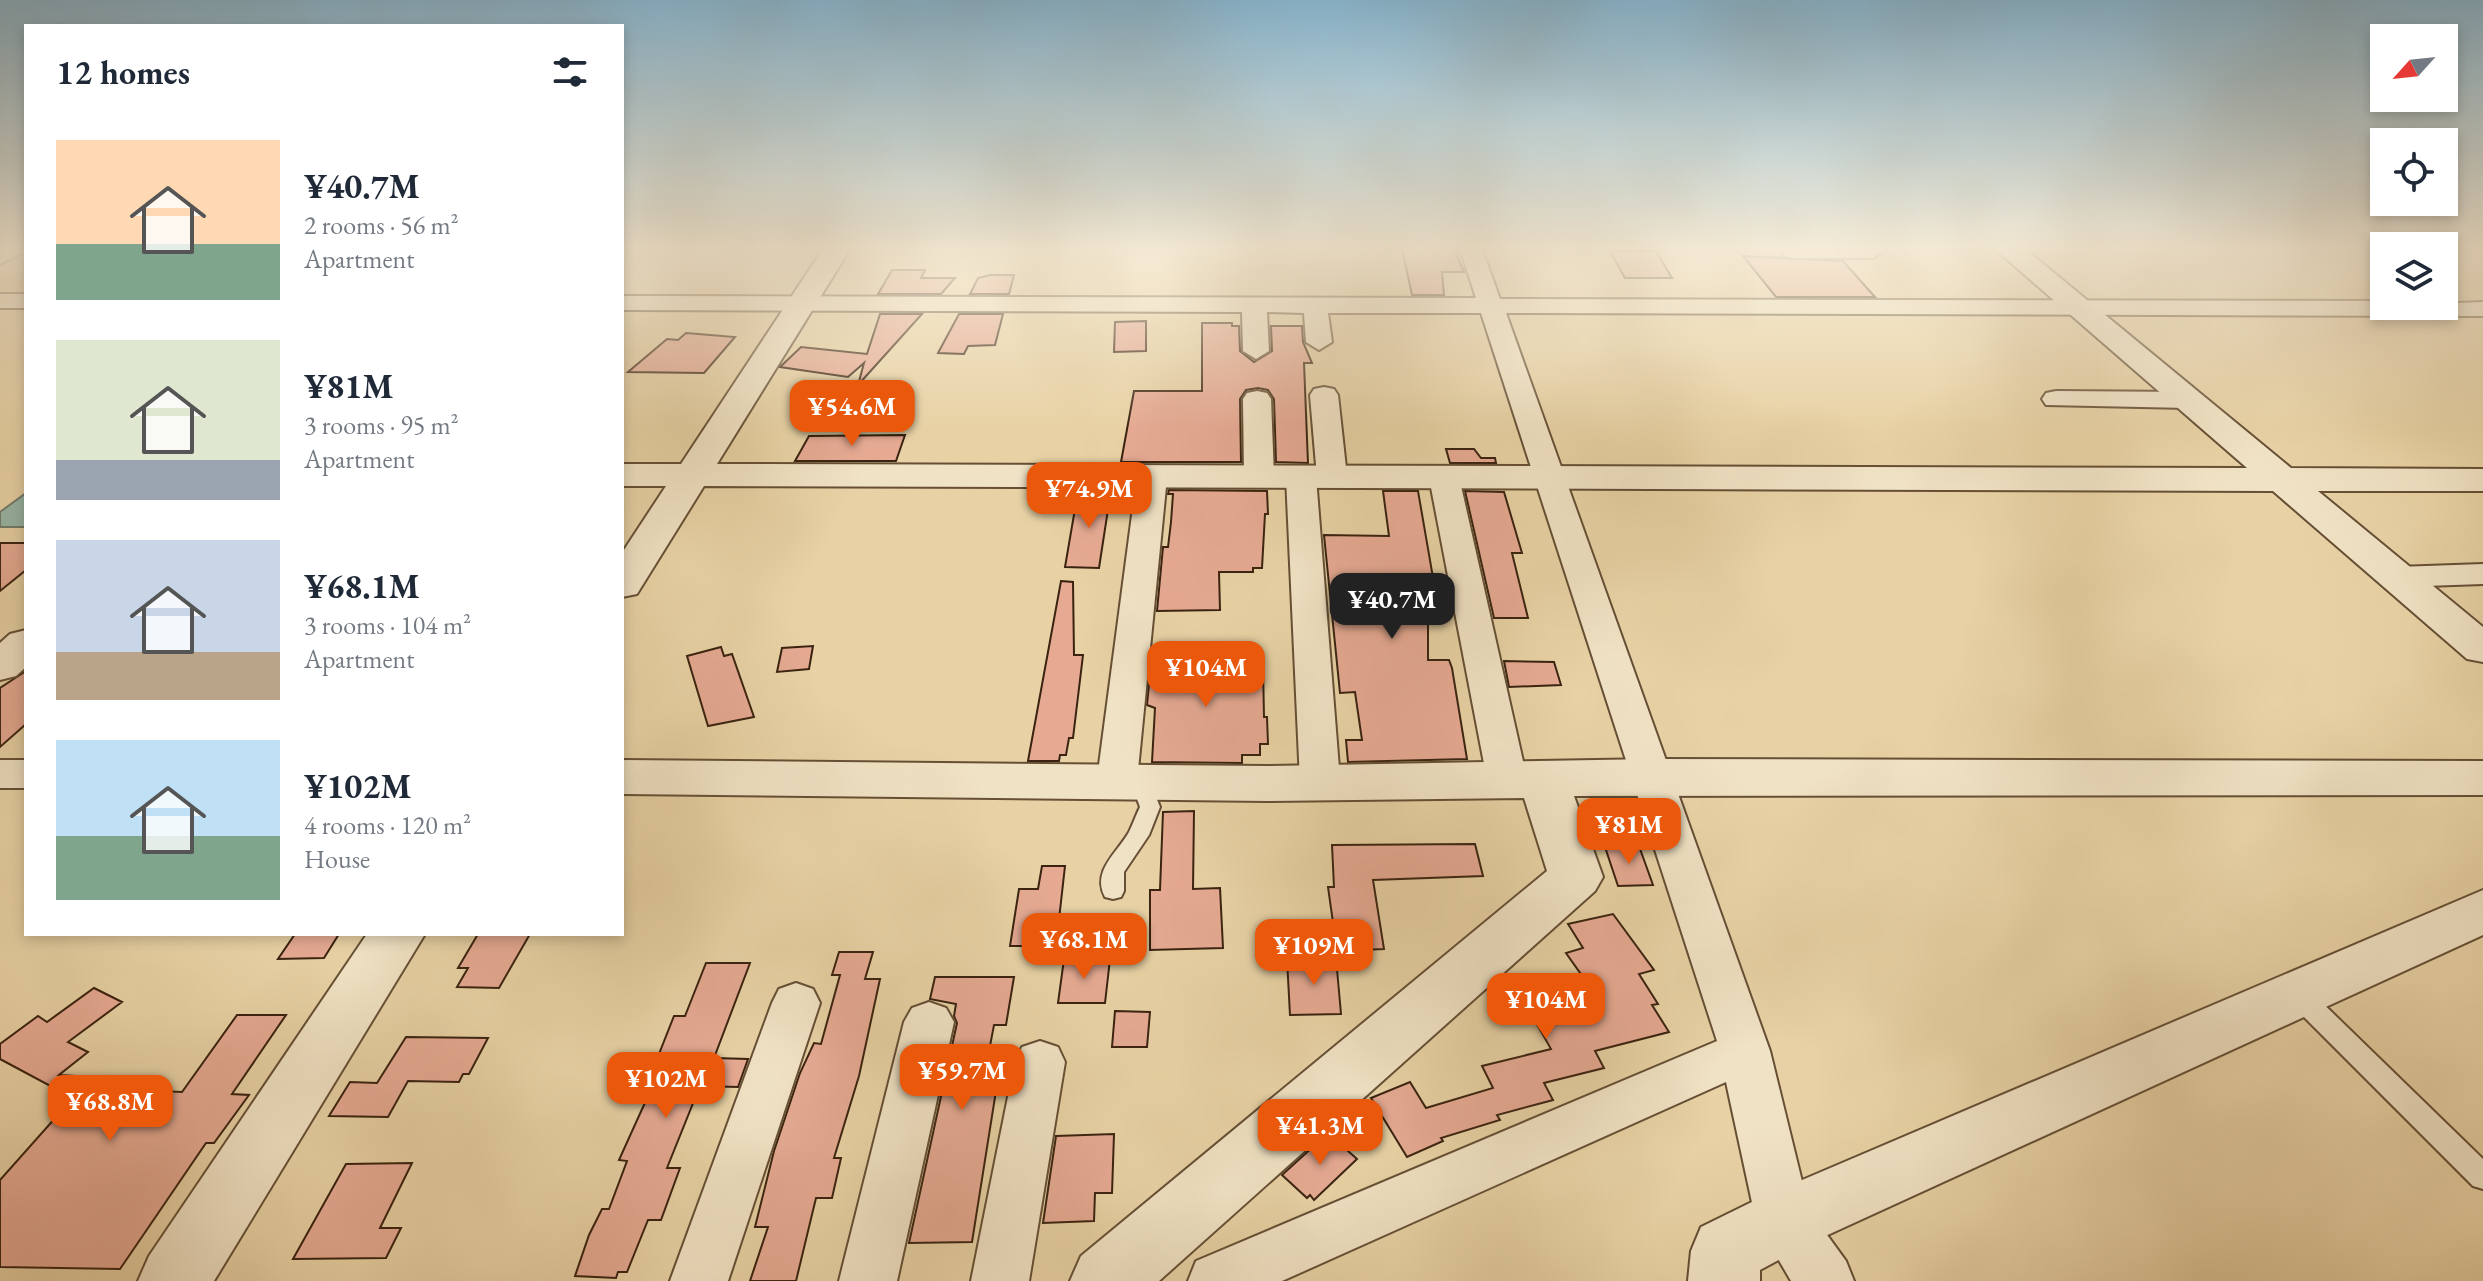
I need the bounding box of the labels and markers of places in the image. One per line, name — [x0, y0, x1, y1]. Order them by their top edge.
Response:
pin: ¥54.6M — [787, 380, 917, 448]
pin: ¥74.9M — [1024, 462, 1154, 530]
pin: ¥40.7M — [1327, 573, 1457, 641]
pin: ¥104M — [1150, 641, 1262, 709]
pin: ¥81M — [1582, 798, 1676, 866]
pin: ¥68.1M — [1019, 913, 1149, 981]
pin: ¥109M — [1258, 919, 1370, 987]
pin: ¥104M — [1490, 973, 1602, 1041]
pin: ¥59.7M — [897, 1044, 1027, 1112]
pin: ¥102M — [610, 1052, 722, 1120]
pin: ¥68.8M — [45, 1075, 175, 1143]
pin: ¥41.3M — [1255, 1099, 1385, 1167]

